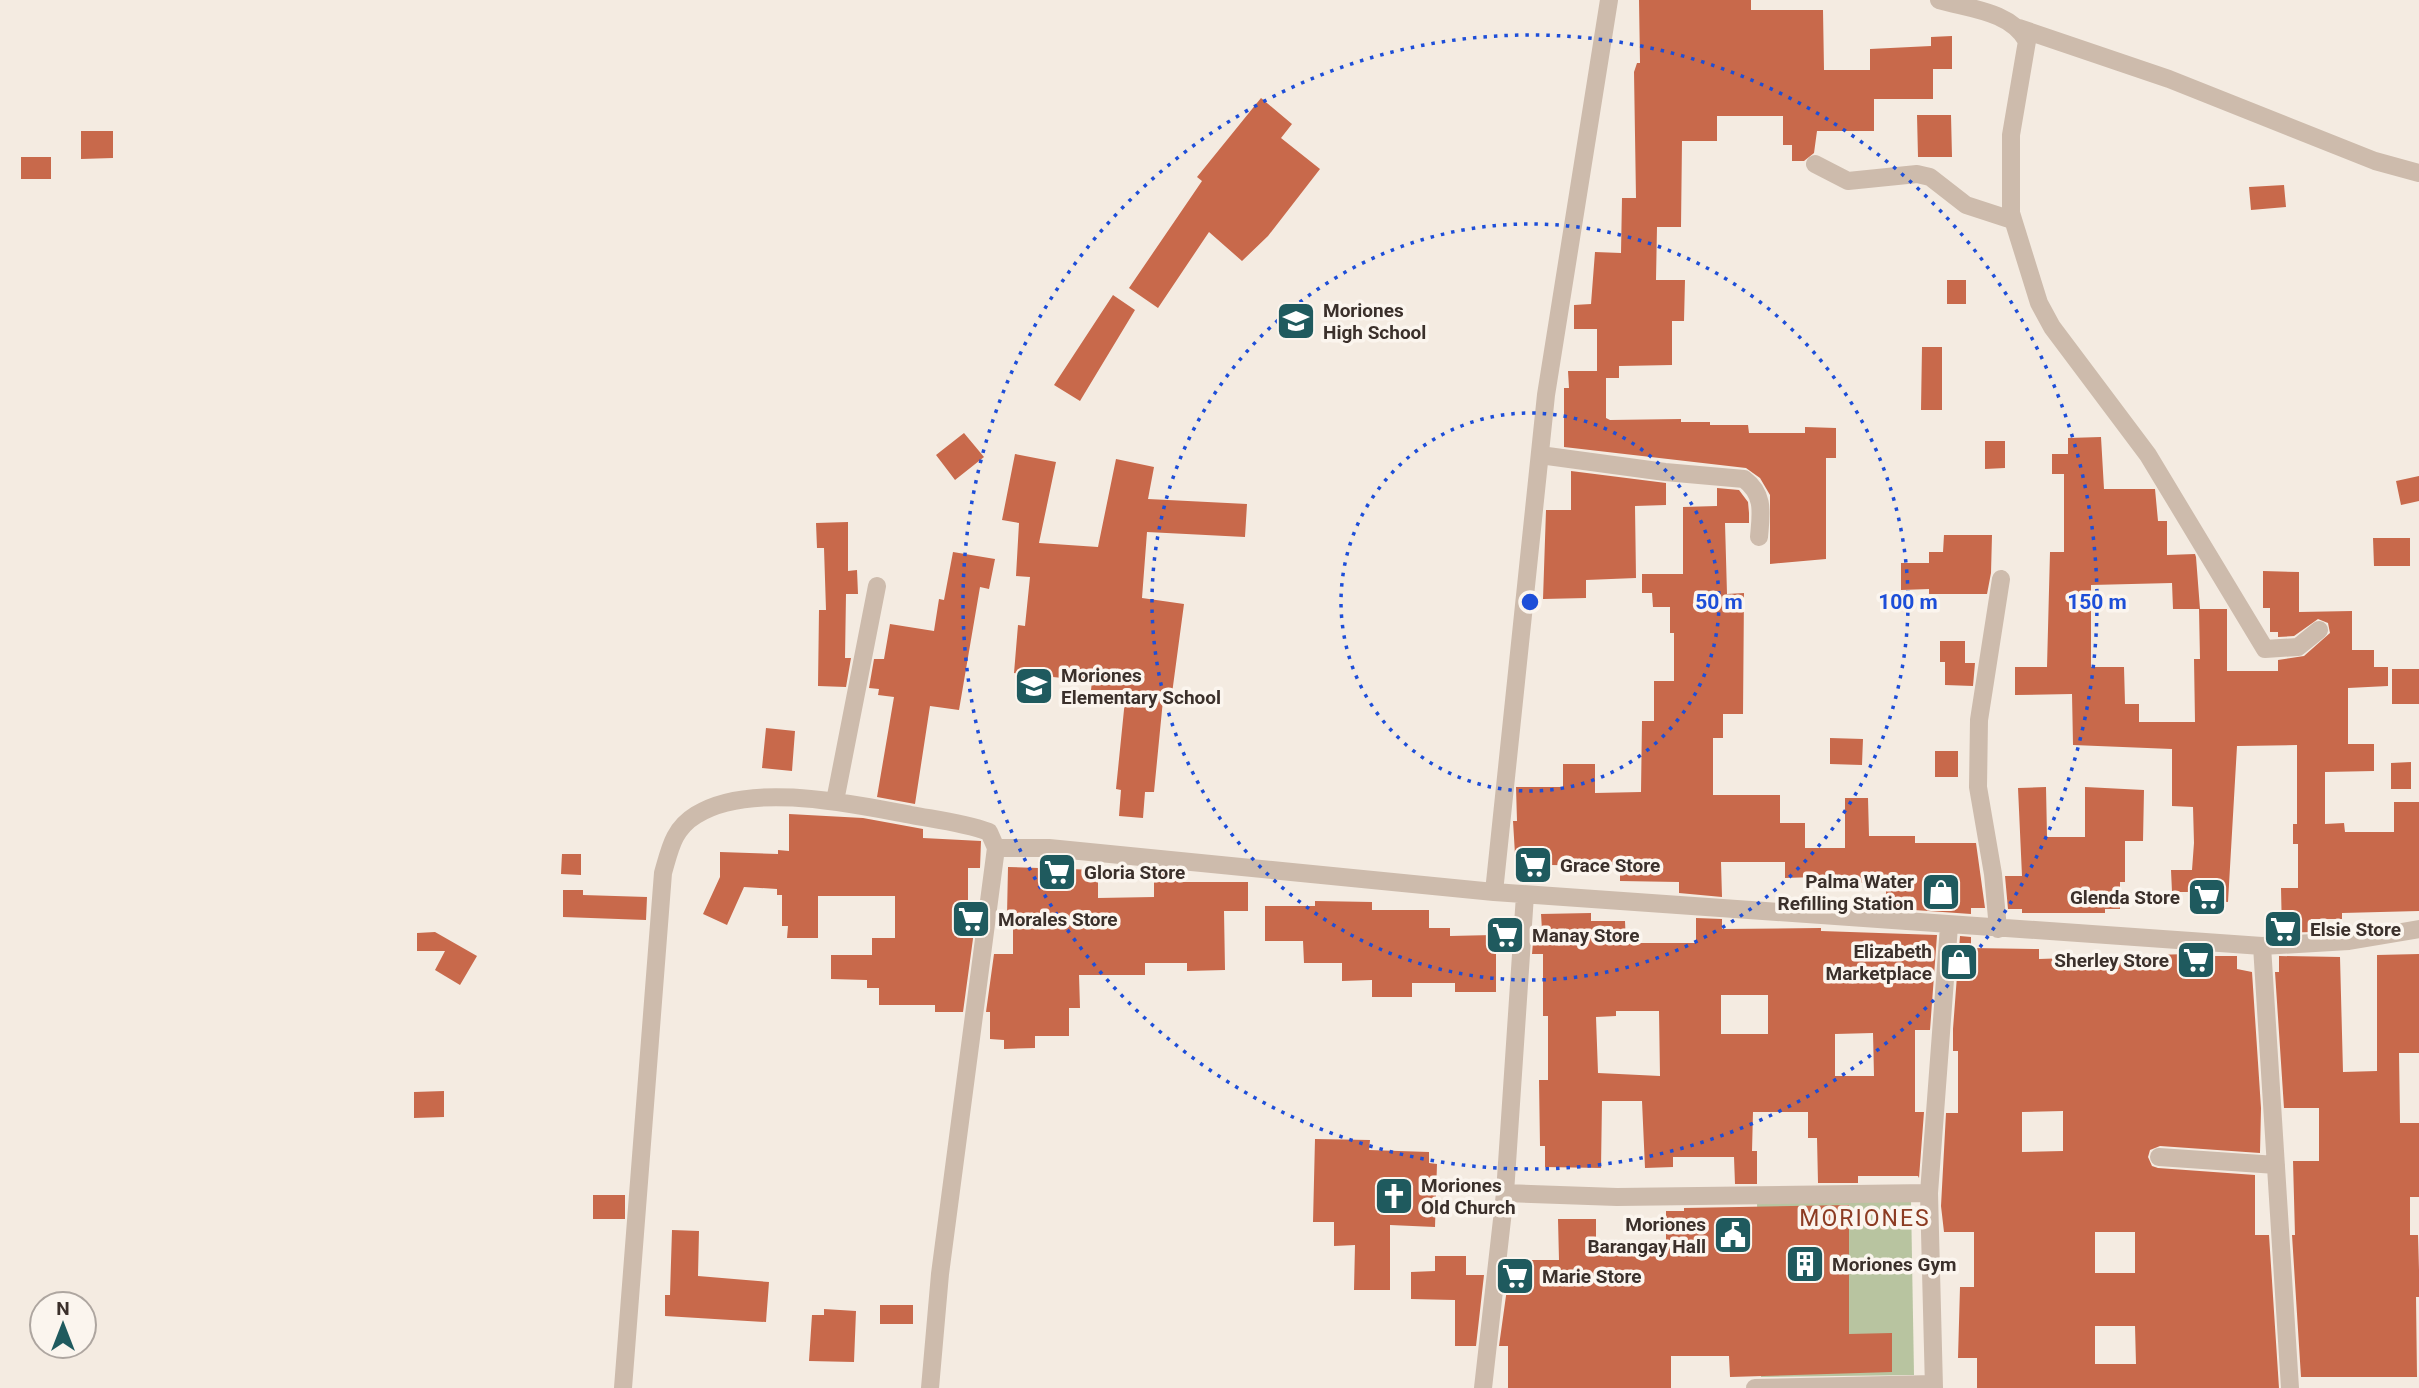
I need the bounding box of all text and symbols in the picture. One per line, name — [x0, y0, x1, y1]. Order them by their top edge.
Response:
place label: Moriones High School — [1323, 299, 1426, 344]
school or university icon: Moriones High School — [1275, 300, 1317, 342]
centre of rings — [1518, 590, 1542, 614]
text: 50 m — [1695, 590, 1743, 614]
text: 100 m — [1878, 590, 1938, 614]
text: 150 m — [2067, 590, 2127, 614]
place label: Moriones Elementary School — [1061, 664, 1221, 709]
school or university icon: Moriones Elementary School — [1013, 665, 1055, 707]
supermarket icon: Grace Store — [1512, 844, 1554, 886]
supermarket icon: Gloria Store — [1036, 851, 1078, 893]
place label: Grace Store — [1560, 854, 1660, 877]
place label: Gloria Store — [1084, 861, 1185, 884]
place label: Palma Water Refilling Station — [1778, 870, 1914, 915]
shop icon: Palma Water Refilling Station — [1920, 871, 1962, 913]
supermarket icon: Glenda Store — [2186, 876, 2228, 918]
place label: Glenda Store — [2070, 886, 2180, 909]
supermarket icon: Morales Store — [950, 898, 992, 940]
place label: Morales Store — [998, 908, 1118, 931]
supermarket icon: Elsie Store — [2262, 908, 2304, 950]
supermarket icon: Manay Store — [1484, 914, 1526, 956]
place label: Elsie Store — [2310, 918, 2401, 941]
place label: Manay Store — [1532, 924, 1639, 947]
supermarket icon: Sherley Store — [2175, 939, 2217, 981]
place label: Elizabeth Marketplace — [1826, 940, 1932, 985]
shop icon: Elizabeth Marketplace — [1938, 941, 1980, 983]
place label: Sherley Store — [2054, 949, 2169, 972]
place label: Moriones Old Church — [1421, 1174, 1516, 1219]
church icon: Moriones Old Church — [1373, 1175, 1415, 1217]
district label: MORIONES — [1799, 1205, 1931, 1232]
place label: Moriones Barangay Hall — [1587, 1213, 1706, 1258]
public building icon: Moriones Barangay Hall — [1712, 1214, 1754, 1256]
building icon: Moriones Gym — [1784, 1243, 1826, 1285]
place label: Moriones Gym — [1832, 1253, 1956, 1276]
supermarket icon: Marie Store — [1494, 1255, 1536, 1297]
place label: Marie Store — [1542, 1265, 1641, 1288]
north arrow — [28, 1290, 98, 1360]
text: N — [56, 1297, 70, 1320]

